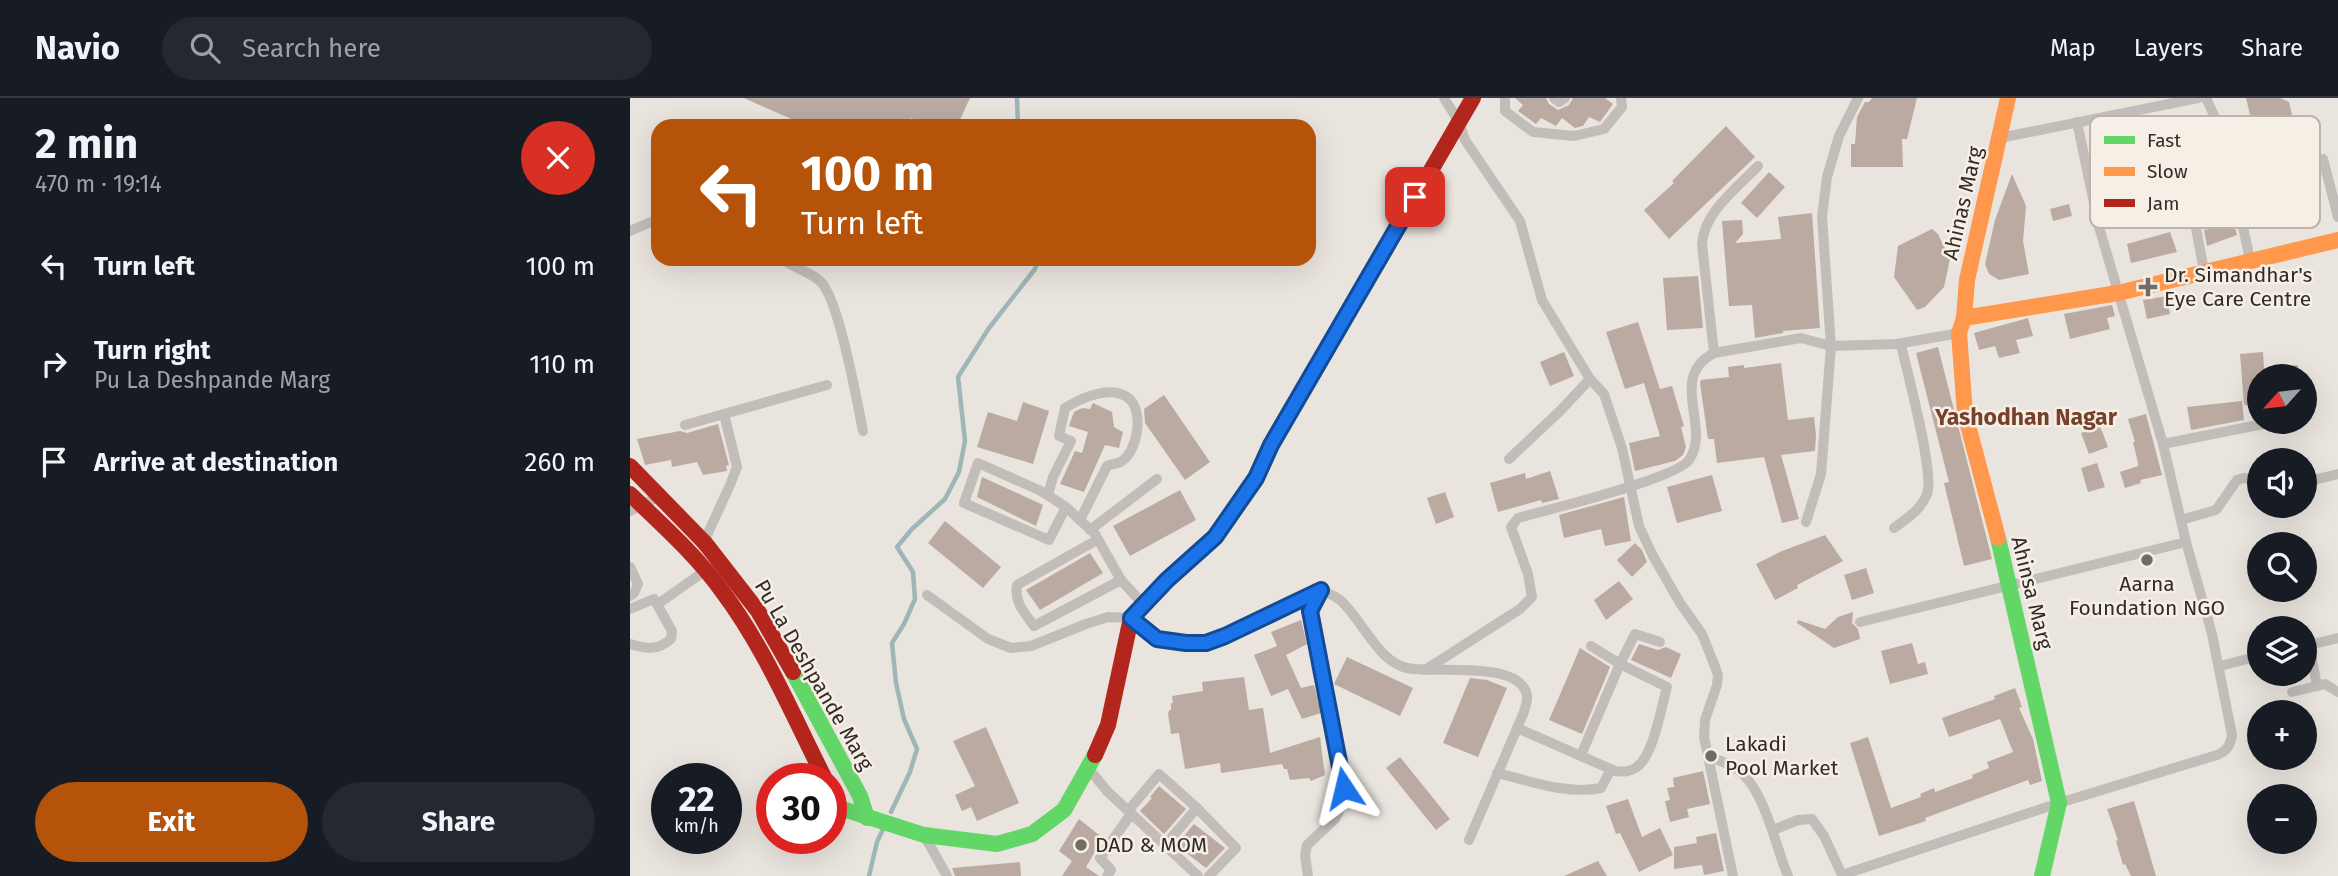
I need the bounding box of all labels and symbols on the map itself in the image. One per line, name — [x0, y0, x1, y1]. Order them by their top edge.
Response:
legend — [2090, 116, 2320, 228]
text: Fast — [2147, 129, 2181, 152]
street label: Ahinas Marg — [1937, 144, 1989, 262]
text: Slow — [2147, 160, 2188, 183]
pin — [1385, 167, 1445, 227]
text: Jam — [2147, 192, 2179, 215]
place label: Dr. Simandhar's Eye Care Centre — [2164, 262, 2313, 312]
marker: Dr. Simandhar's Eye Care Centre — [2138, 277, 2158, 297]
north arrow — [2247, 364, 2317, 434]
district label: Yashodhan Nagar — [1934, 403, 2118, 431]
street label: Ahinsa Marg — [2005, 534, 2059, 652]
marker: Aarna Foundation NGO — [2139, 552, 2155, 568]
place label: Aarna Foundation NGO — [2069, 571, 2225, 621]
street label: Pu La Deshpande Marg — [749, 575, 879, 775]
place label: Lakadi Pool Market — [1725, 731, 1839, 781]
marker: Lakadi Pool Market — [1703, 748, 1719, 764]
position arrow — [1307, 751, 1381, 825]
speed limit sign: 30 — [756, 763, 847, 854]
place label: DAD & MOM — [1095, 832, 1207, 858]
marker: DAD & MOM — [1073, 837, 1089, 853]

